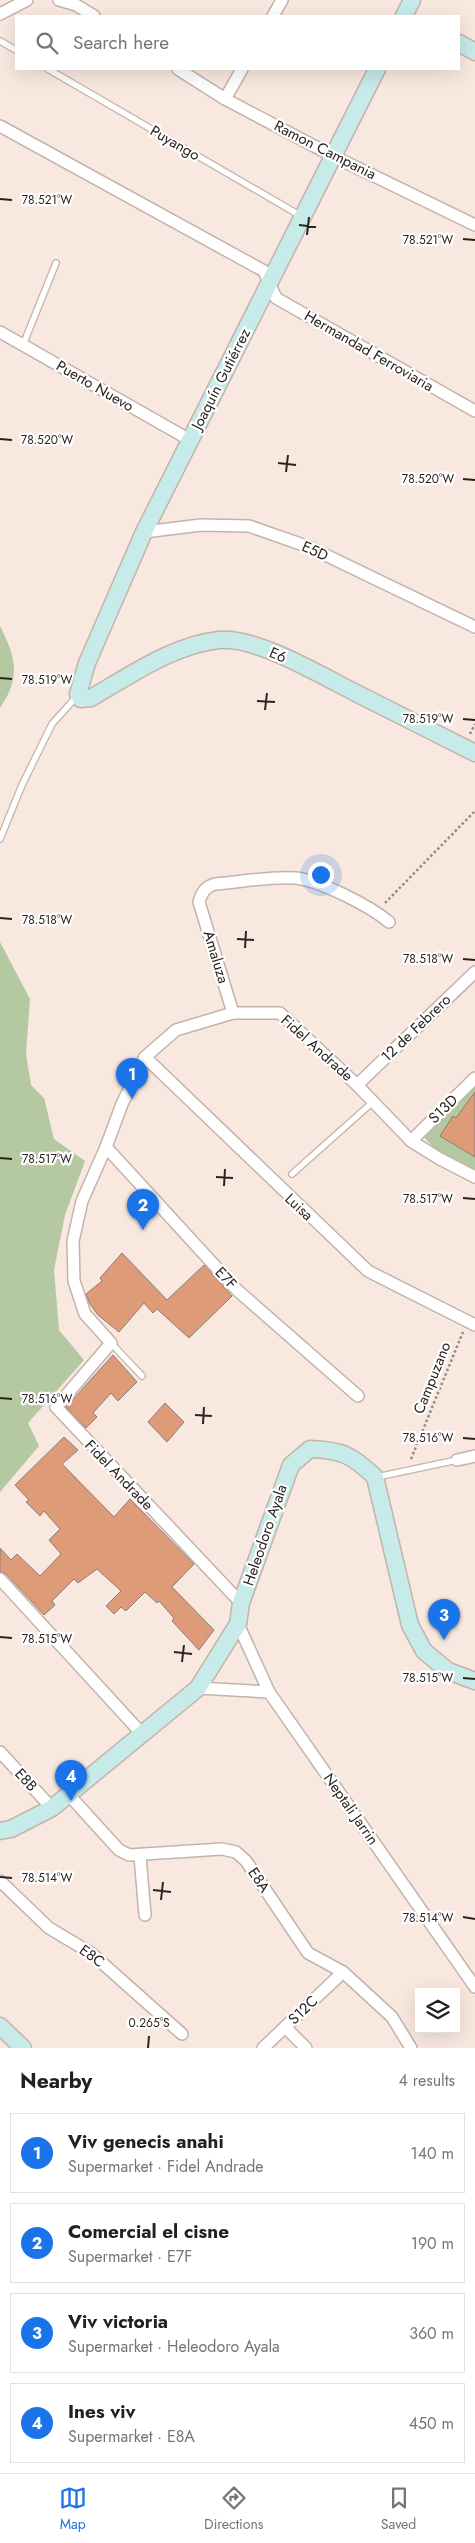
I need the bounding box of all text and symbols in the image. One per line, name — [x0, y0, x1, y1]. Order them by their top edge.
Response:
search box — [15, 15, 460, 70]
icon: search — [33, 29, 61, 57]
text: Search here — [73, 29, 169, 56]
street label: Ramon Campania — [270, 115, 380, 185]
street label: Puyango — [146, 120, 204, 166]
text: 78.521°W — [22, 191, 72, 209]
text: 78.521°W — [403, 231, 453, 249]
street label: Hermandad Ferroviaria — [300, 305, 438, 397]
street label: Joaquín Gutiérrez — [185, 325, 256, 435]
street label: Puerto Nuevo — [52, 355, 138, 417]
text: 78.520°W — [21, 431, 73, 449]
text: 78.520°W — [402, 470, 454, 488]
street label: E5D — [298, 535, 332, 567]
street label: E6 — [266, 642, 290, 668]
text: 78.519°W — [22, 671, 72, 689]
text: 78.519°W — [403, 710, 453, 728]
your location — [308, 862, 334, 888]
text: 78.518°W — [22, 911, 72, 929]
street label: Amaluza — [198, 928, 234, 986]
text: 78.518°W — [403, 950, 453, 968]
street label: 12 de Febrero — [376, 989, 456, 1067]
street label: Fidel Andrade — [276, 1010, 358, 1087]
pin: 1 — [116, 1058, 148, 1099]
street label: S13D — [423, 1089, 463, 1129]
text: 78.517°W — [22, 1150, 72, 1168]
street label: Luisa — [280, 1188, 318, 1226]
pin: 2 — [127, 1189, 159, 1230]
text: 78.517°W — [403, 1190, 453, 1208]
street label: E7F — [210, 1262, 242, 1294]
street label: Campuzano — [408, 1339, 456, 1417]
text: 78.516°W — [22, 1390, 72, 1408]
text: 78.516°W — [403, 1429, 453, 1447]
street label: Fidel Andrade — [80, 1435, 159, 1515]
street label: Heleodoro Ayala — [237, 1481, 293, 1589]
pin: 3 — [428, 1599, 460, 1640]
text: 78.515°W — [22, 1630, 72, 1648]
text: 78.515°W — [403, 1669, 453, 1687]
pin: 4 — [55, 1760, 87, 1801]
street label: E8B — [9, 1763, 43, 1797]
street label: Neptali Jarrin — [318, 1769, 384, 1849]
street label: E8A — [243, 1863, 275, 1897]
text: 78.514°W — [22, 1869, 72, 1887]
text: 78.514°W — [403, 1909, 453, 1927]
street label: E8C — [75, 1939, 109, 1973]
map controls — [415, 1988, 460, 2033]
button: layers — [415, 1988, 460, 2033]
street label: S12C — [283, 1990, 323, 2030]
text: 0.265°S — [128, 2014, 170, 2032]
text: Nearby — [20, 2066, 92, 2096]
text: 4 results — [399, 2069, 455, 2092]
text: Viv genecis anahi — [68, 2128, 224, 2155]
text: 1 — [33, 2142, 41, 2165]
text: 140 m — [411, 2142, 454, 2165]
text: Supermarket · Fidel Andrade — [68, 2155, 264, 2178]
text: Comercial el cisne — [68, 2218, 229, 2245]
text: 2 — [32, 2232, 42, 2255]
text: 190 m — [411, 2232, 454, 2255]
text: Supermarket · E7F — [68, 2245, 192, 2268]
text: Viv victoria — [68, 2308, 168, 2335]
text: 3 — [32, 2322, 42, 2345]
text: 360 m — [409, 2322, 454, 2345]
text: Supermarket · Heleodoro Ayala — [68, 2335, 280, 2358]
text: Ines viv — [68, 2398, 136, 2425]
text: 4 — [31, 2412, 43, 2435]
text: 450 m — [409, 2412, 454, 2435]
text: Supermarket · E8A — [68, 2425, 195, 2448]
tab: Map — [59, 2484, 87, 2534]
tab: Directions — [204, 2484, 263, 2534]
tab: Saved — [381, 2484, 416, 2534]

